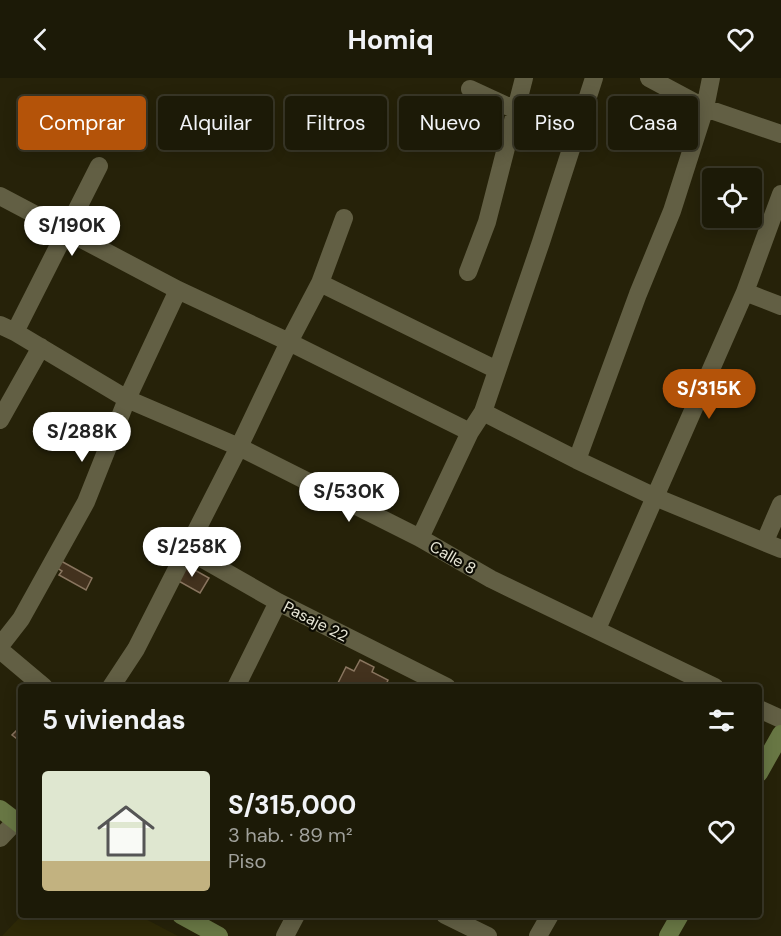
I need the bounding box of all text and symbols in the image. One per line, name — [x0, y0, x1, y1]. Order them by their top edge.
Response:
text: Homiq — [347, 22, 434, 57]
icon: back — [24, 23, 57, 56]
icon: heart — [724, 23, 757, 56]
chip: Comprar — [18, 96, 146, 150]
chip: Alquilar — [158, 96, 273, 150]
chip: Filtros — [285, 96, 387, 150]
chip: Nuevo — [399, 96, 502, 150]
chip: Piso — [514, 96, 596, 150]
chip: Casa — [608, 96, 698, 150]
map controls — [702, 168, 762, 228]
button: locate — [702, 168, 762, 228]
pin: S/190K — [23, 206, 121, 257]
text: S/190K — [38, 212, 106, 238]
pin: S/315K — [660, 369, 758, 420]
text: S/315K — [677, 375, 741, 401]
pin: S/288K — [33, 412, 131, 463]
text: S/288K — [47, 418, 117, 444]
pin: S/530K — [300, 472, 398, 523]
text: S/530K — [313, 478, 385, 504]
pin: S/258K — [143, 527, 241, 578]
text: S/258K — [157, 533, 227, 559]
street label: Calle 8 — [426, 536, 480, 579]
street label: Pasaje 22 — [280, 596, 352, 647]
text: 5 viviendas — [42, 703, 186, 737]
icon: filters — [705, 704, 738, 737]
text: S/315,000 — [228, 788, 356, 822]
icon: home — [90, 795, 162, 867]
icon: heart — [705, 815, 738, 848]
text: 3 hab. · 89 m² — [228, 822, 352, 848]
text: Piso — [228, 848, 266, 874]

